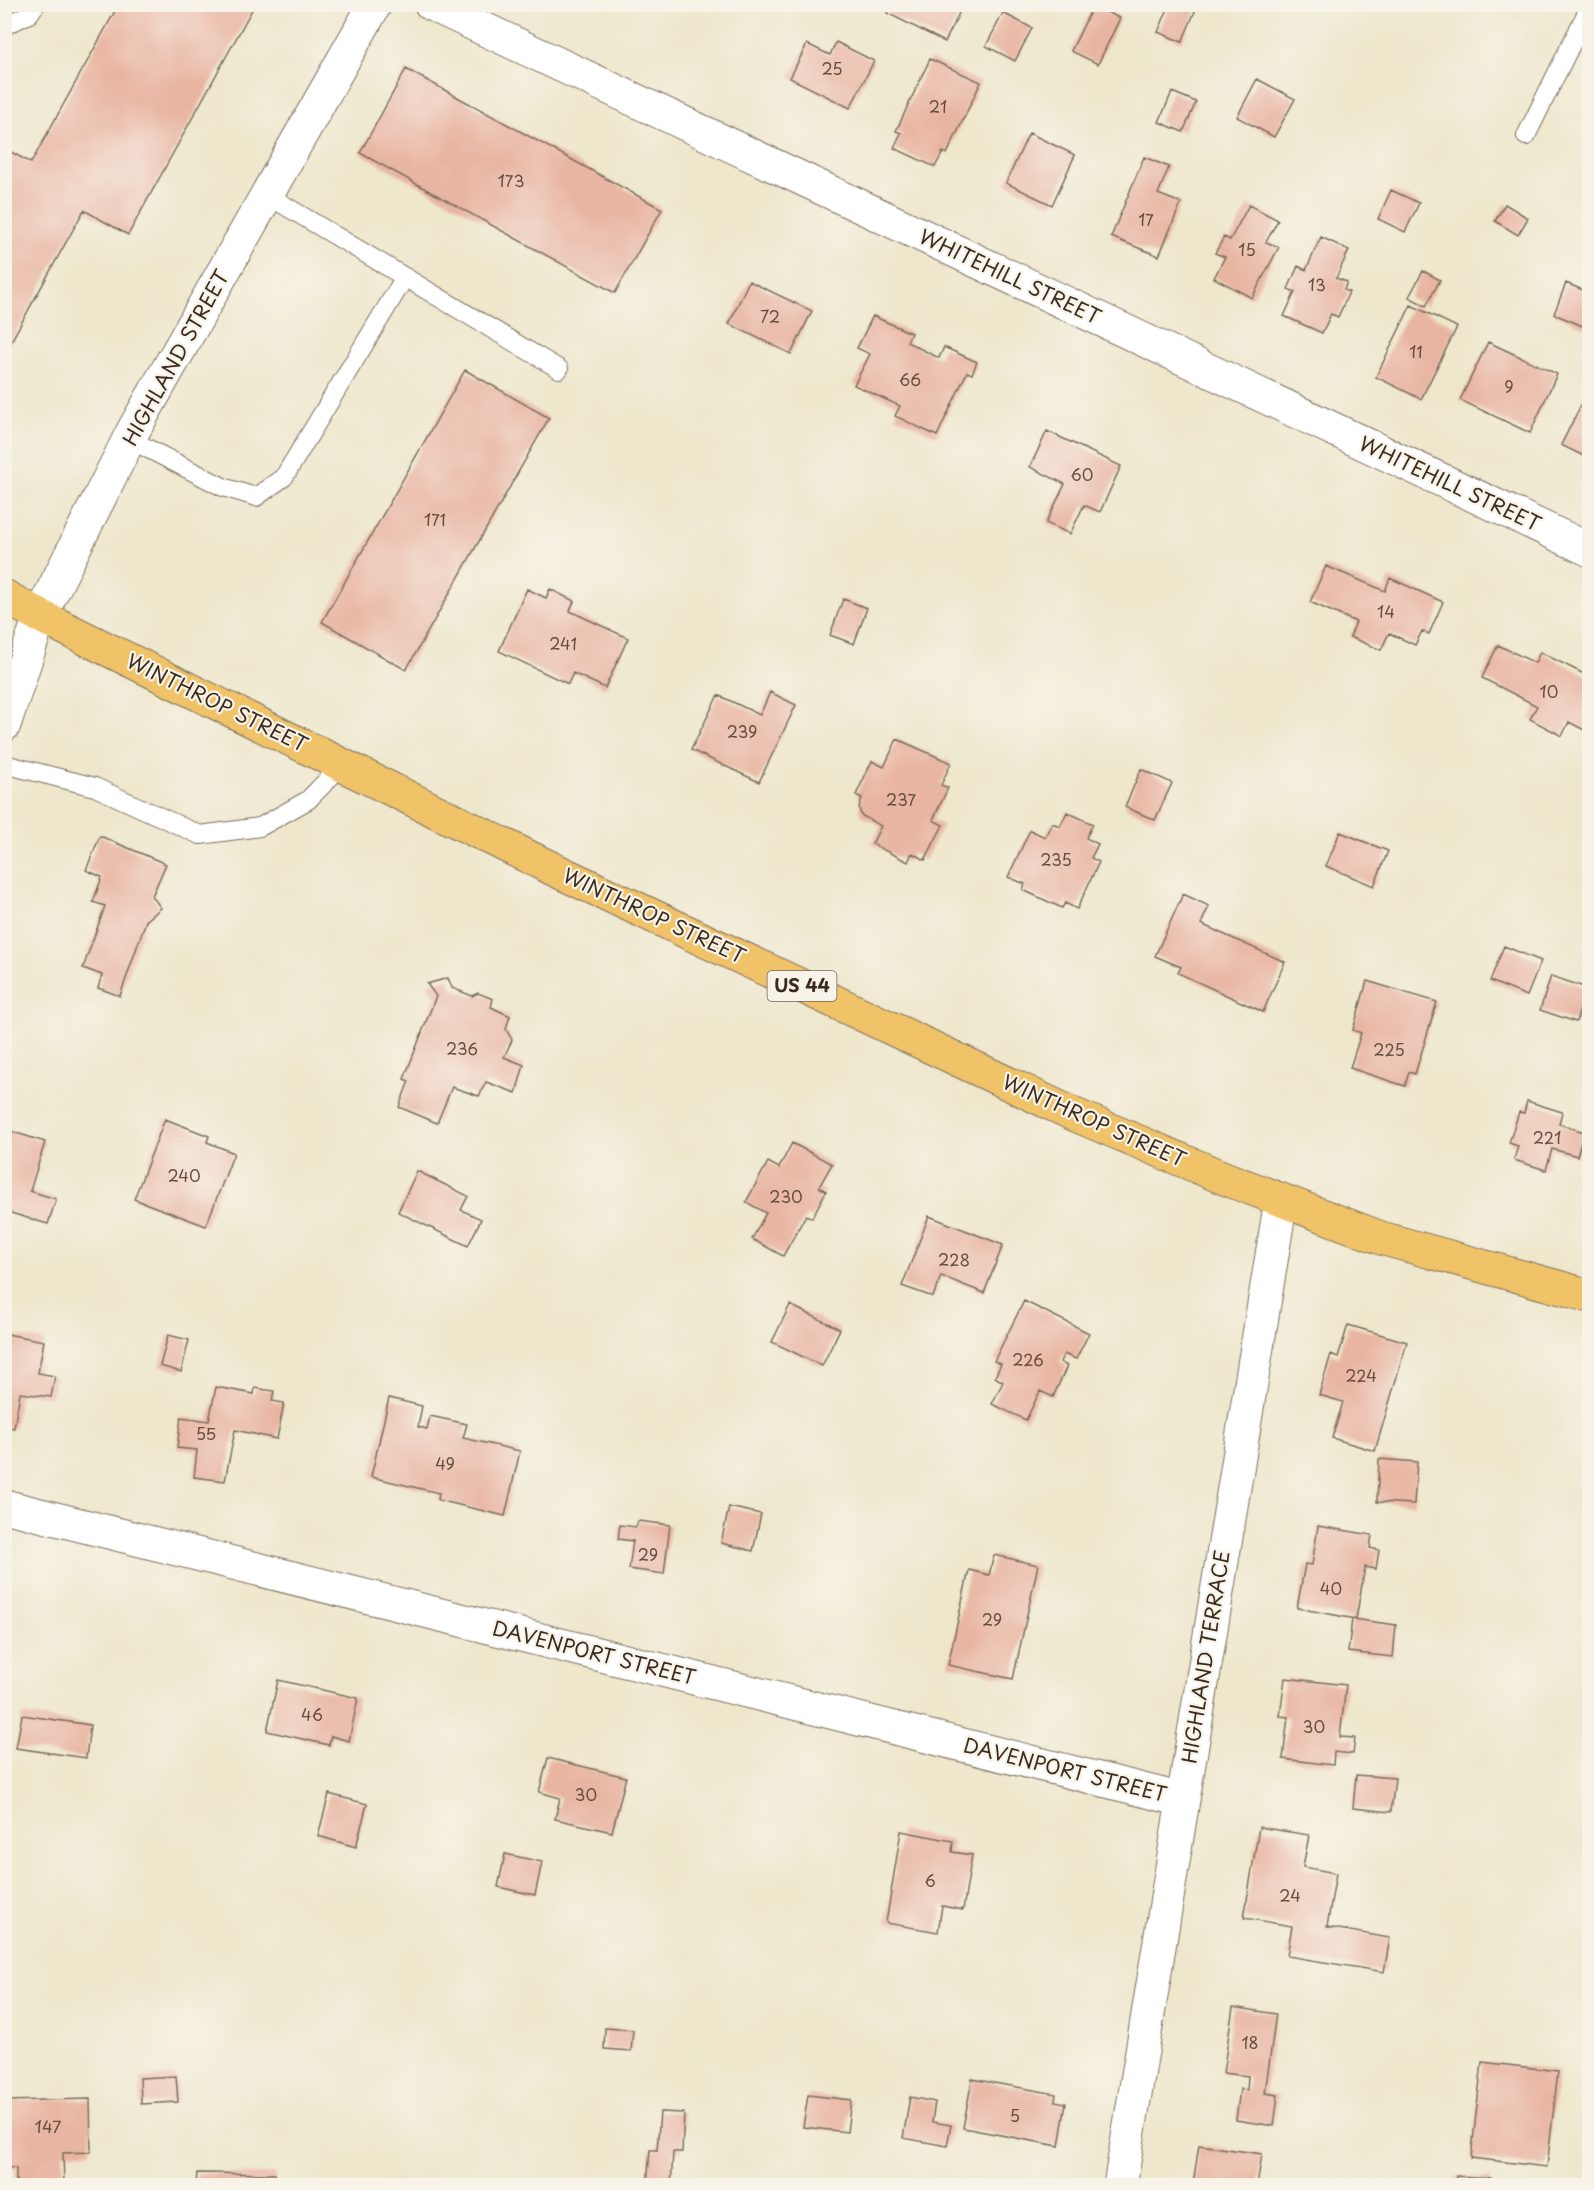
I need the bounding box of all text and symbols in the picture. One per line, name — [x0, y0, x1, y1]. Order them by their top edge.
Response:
house number: 25 — [821, 56, 843, 80]
house number: 21 — [929, 94, 947, 118]
house number: 173 — [498, 168, 524, 192]
house number: 17 — [1138, 207, 1154, 231]
street label: WHITEHILL STREET — [915, 221, 1106, 332]
house number: 15 — [1238, 237, 1256, 261]
street label: HIGHLAND STREET — [114, 264, 236, 451]
house number: 13 — [1308, 272, 1326, 296]
house number: 72 — [760, 304, 780, 328]
house number: 11 — [1409, 339, 1423, 363]
house number: 66 — [899, 367, 921, 391]
house number: 9 — [1504, 374, 1514, 398]
street label: WHITEHILL STREET — [1355, 428, 1546, 539]
house number: 60 — [1071, 462, 1093, 486]
house number: 171 — [424, 507, 446, 531]
house number: 14 — [1377, 599, 1395, 623]
house number: 241 — [549, 631, 577, 655]
street label: WINTHROP STREET — [122, 645, 313, 759]
house number: 10 — [1540, 679, 1558, 703]
house number: 239 — [727, 719, 757, 743]
house number: 237 — [886, 787, 916, 811]
house number: 235 — [1040, 847, 1072, 871]
street label: WINTHROP STREET — [558, 860, 751, 971]
road number: US 44 — [768, 971, 836, 1001]
house number: 236 — [446, 1036, 478, 1060]
house number: 225 — [1373, 1037, 1405, 1061]
street label: WINTHROP STREET — [998, 1066, 1191, 1174]
house number: 221 — [1533, 1125, 1561, 1149]
house number: 240 — [167, 1163, 201, 1187]
house number: 230 — [769, 1184, 803, 1208]
house number: 228 — [938, 1247, 970, 1271]
house number: 226 — [1012, 1347, 1044, 1371]
house number: 224 — [1345, 1363, 1377, 1387]
house number: 55 — [196, 1421, 216, 1445]
house number: 49 — [435, 1451, 455, 1475]
house number: 29 — [638, 1542, 658, 1566]
street label: HIGHLAND TERRACE — [1173, 1548, 1237, 1766]
house number: 40 — [1320, 1576, 1342, 1600]
house number: 29 — [982, 1607, 1002, 1631]
street label: DAVENPORT STREET — [490, 1612, 700, 1692]
house number: 46 — [301, 1702, 323, 1726]
house number: 30 — [1303, 1714, 1325, 1738]
street label: DAVENPORT STREET — [961, 1729, 1171, 1809]
house number: 30 — [575, 1782, 597, 1806]
house number: 6 — [924, 1868, 936, 1892]
house number: 24 — [1279, 1883, 1301, 1907]
house number: 18 — [1241, 2030, 1259, 2054]
house number: 5 — [1010, 2103, 1020, 2127]
house number: 147 — [35, 2114, 61, 2138]

